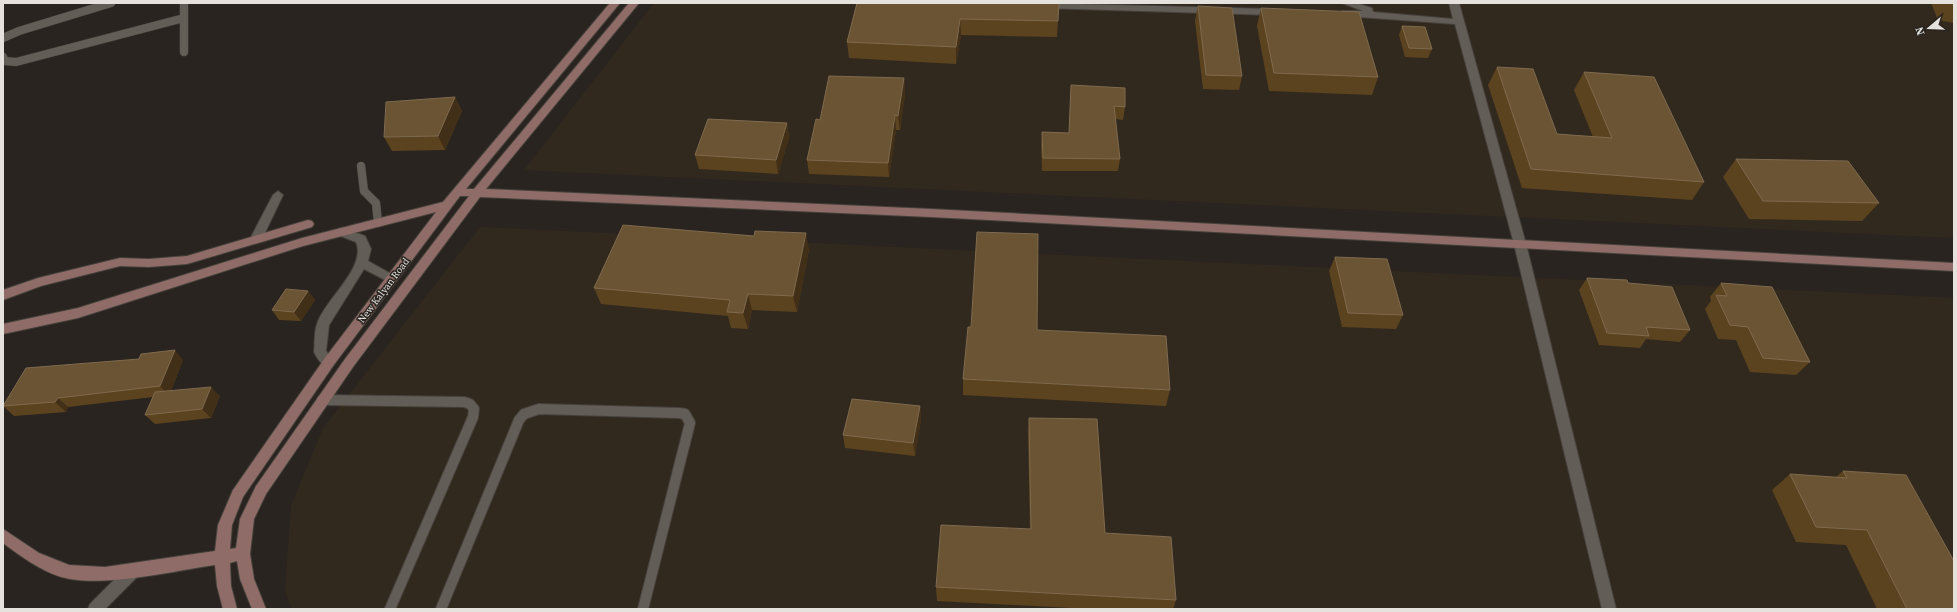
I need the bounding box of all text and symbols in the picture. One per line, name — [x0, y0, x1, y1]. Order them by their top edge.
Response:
north arrow — [1909, 8, 1949, 48]
text: N — [1912, 25, 1928, 37]
street label: New Kalyan Road — [355, 255, 412, 325]

